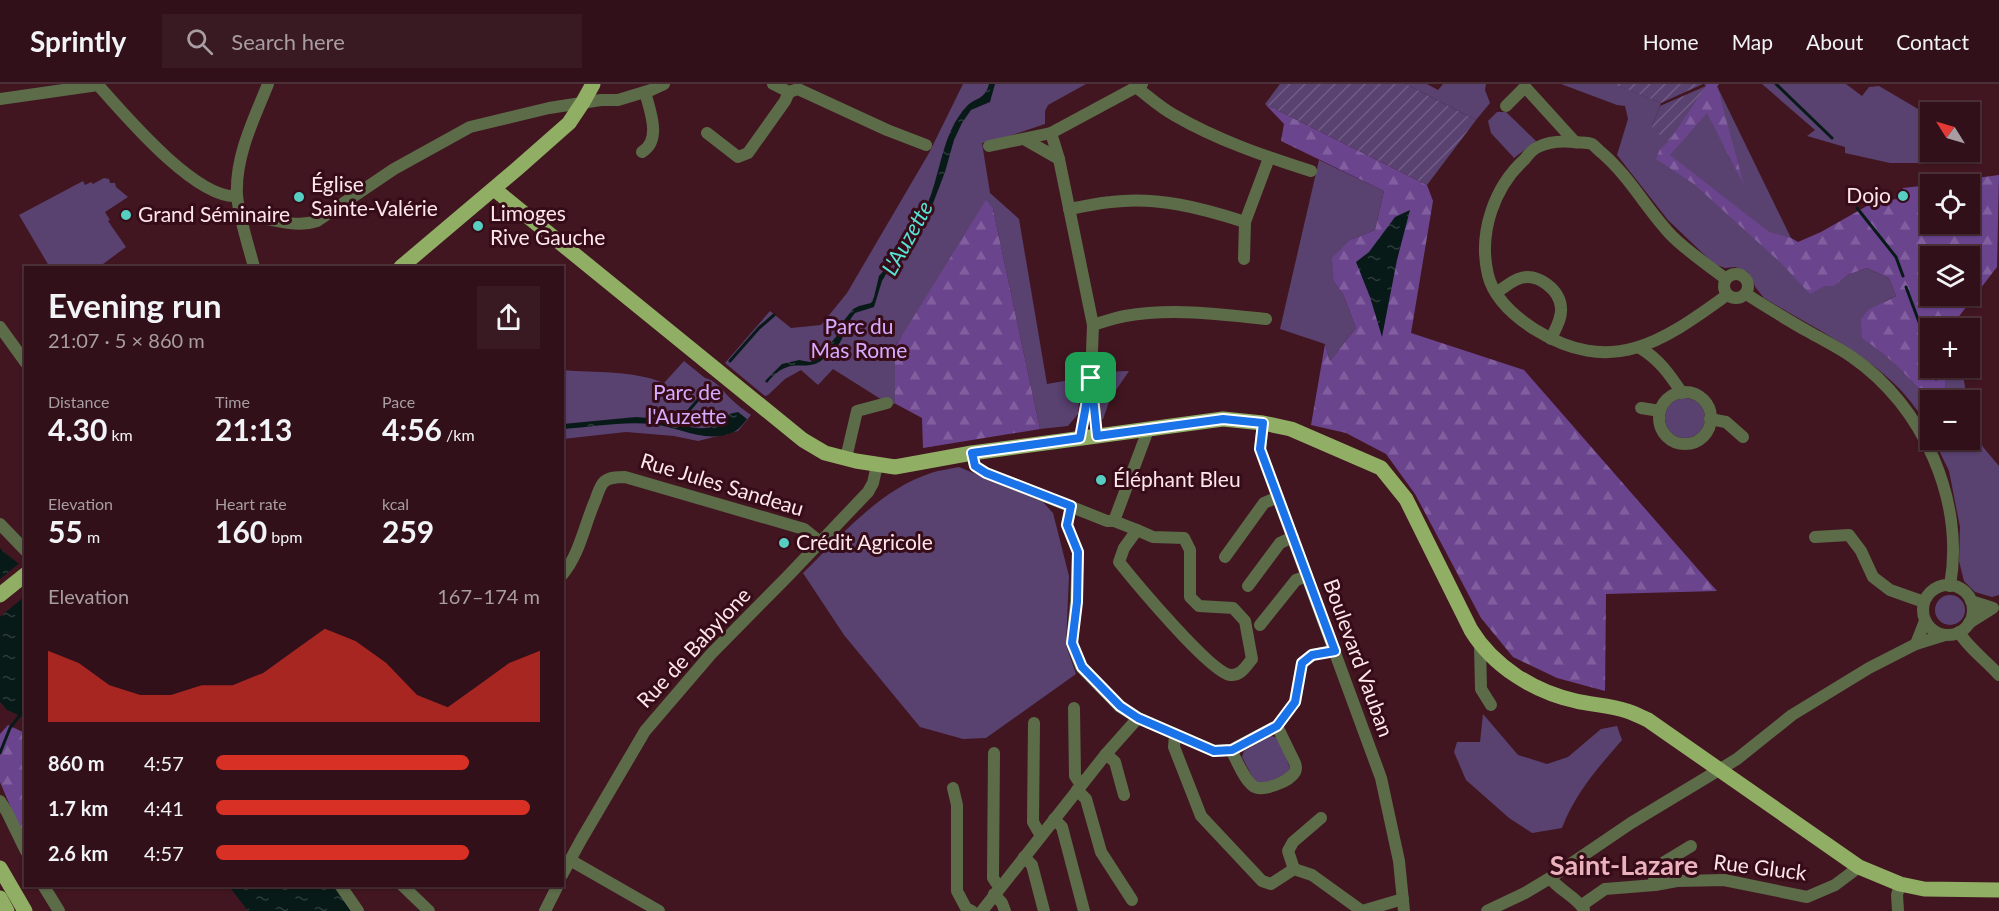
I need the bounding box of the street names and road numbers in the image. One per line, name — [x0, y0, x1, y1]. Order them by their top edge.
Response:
street label: Rue Jules Sandeau — [638, 447, 807, 520]
street label: Boulevard Vauban — [1319, 575, 1400, 740]
street label: Rue de Babylone — [631, 582, 755, 712]
street label: Rue Gluck — [1712, 848, 1808, 885]

